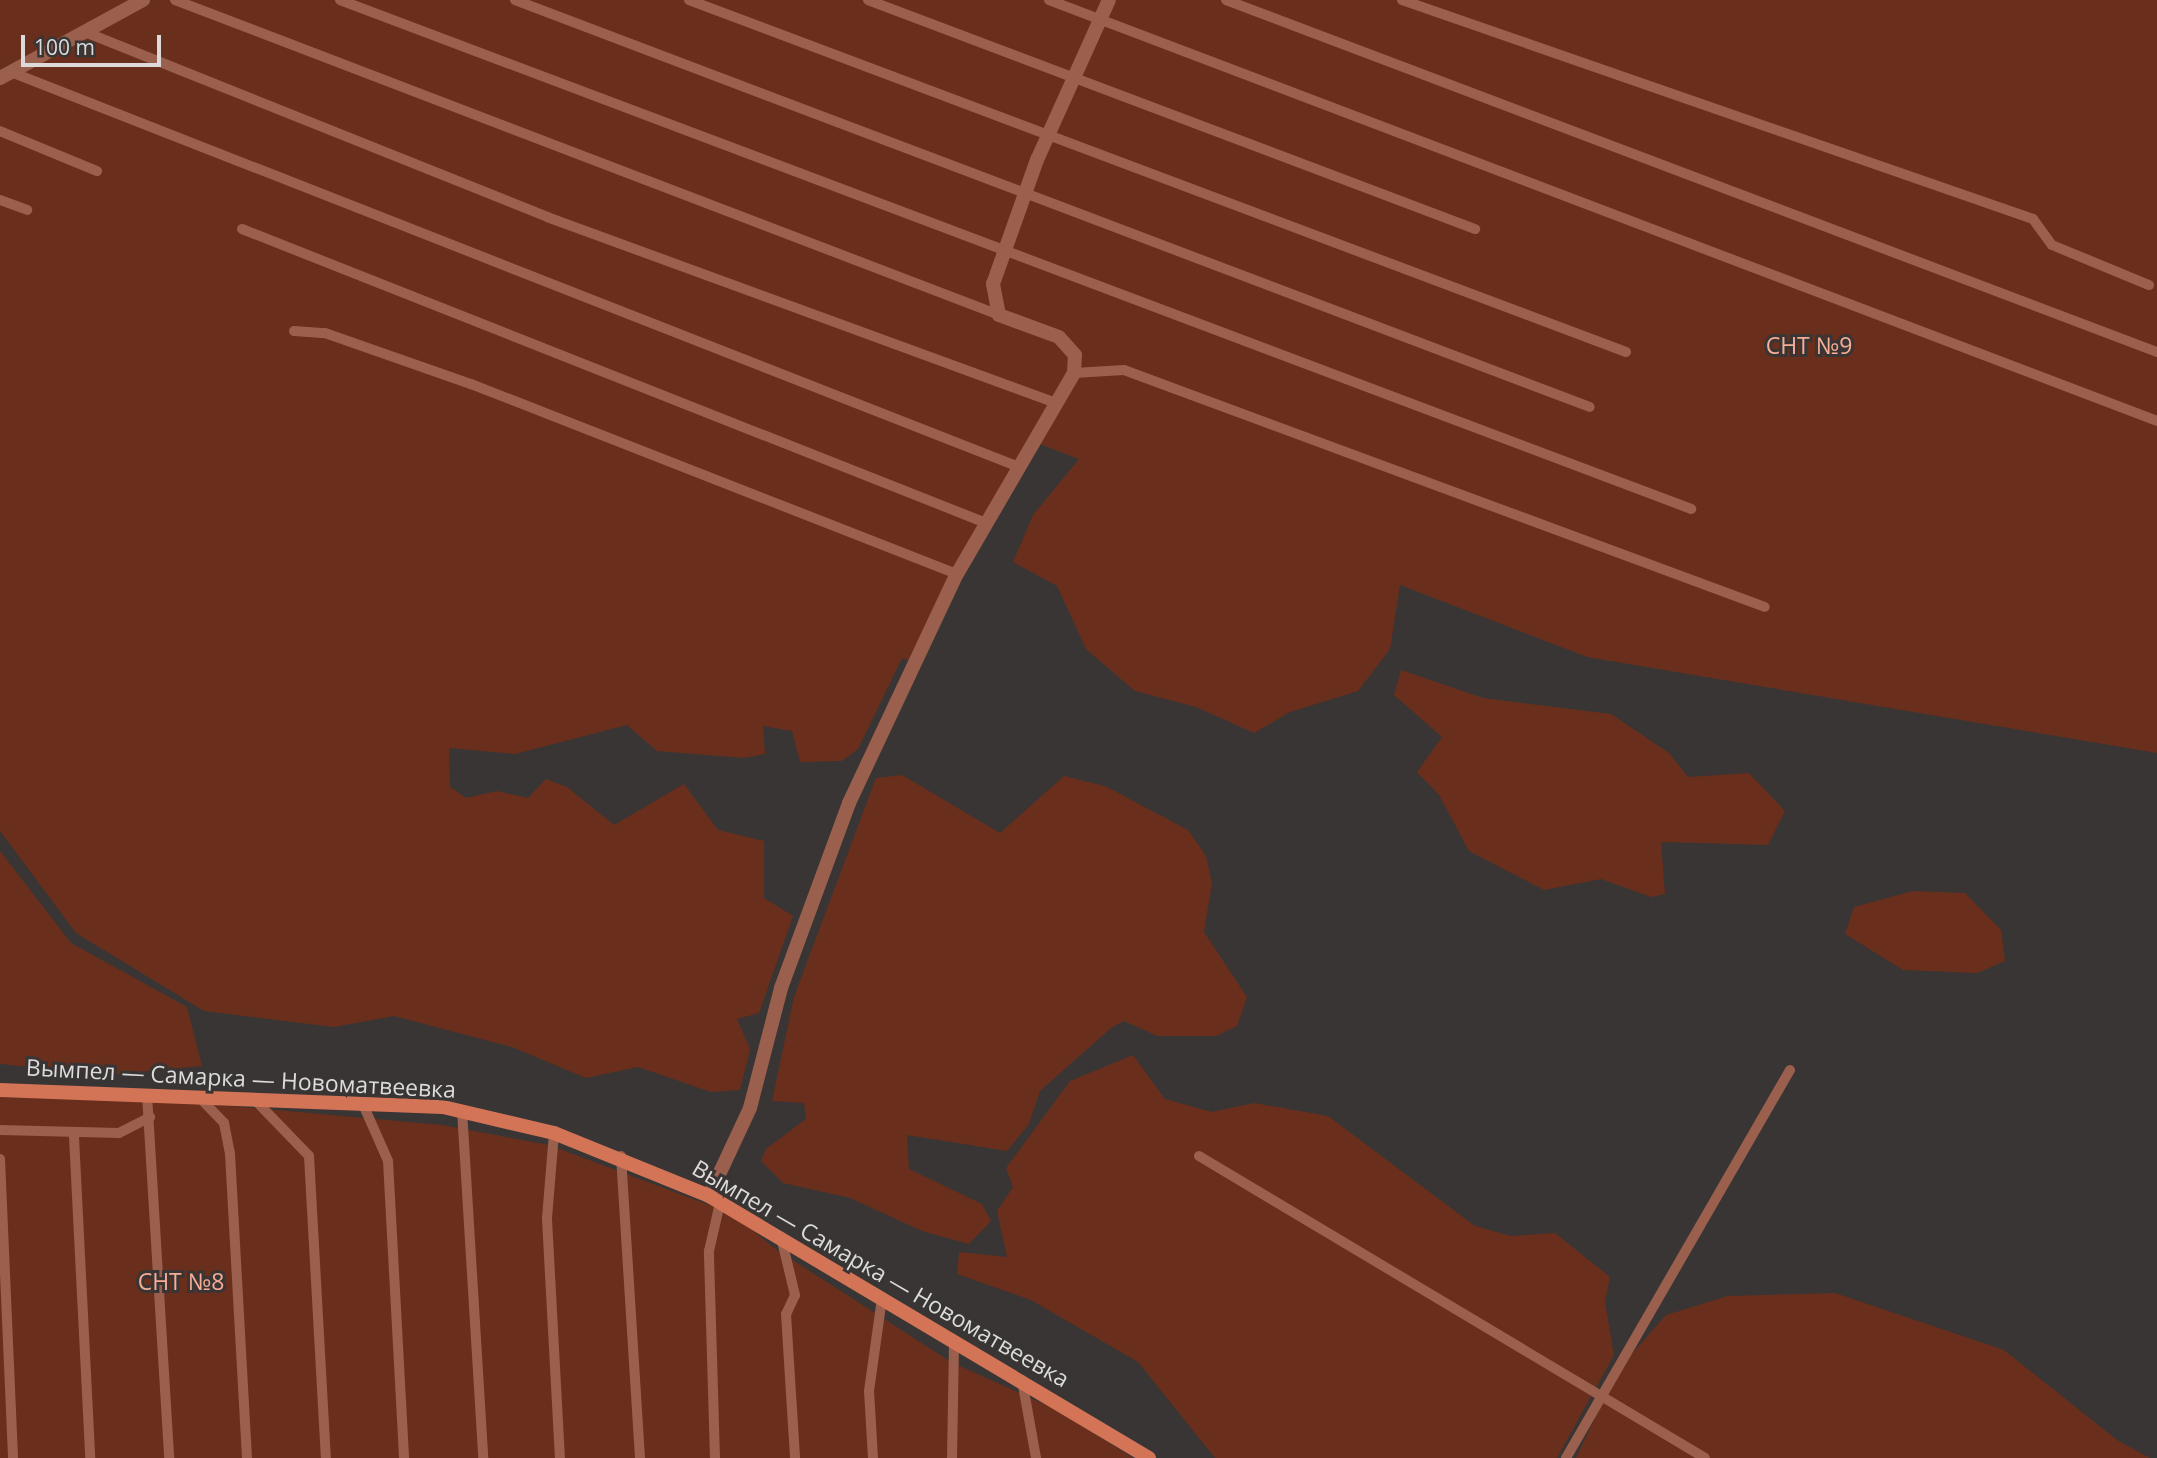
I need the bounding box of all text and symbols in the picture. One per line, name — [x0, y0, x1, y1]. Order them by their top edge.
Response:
scale bar — [24, 21, 164, 65]
text: 100 m — [34, 33, 95, 61]
park label: СНТ №9 — [1766, 331, 1852, 359]
street label: Вымпел — Самарка — Новоматвеевка — [25, 1053, 457, 1103]
street label: Вымпел — Самарка — Новоматвеевка — [688, 1153, 1074, 1393]
park label: СНТ №8 — [138, 1267, 224, 1295]

